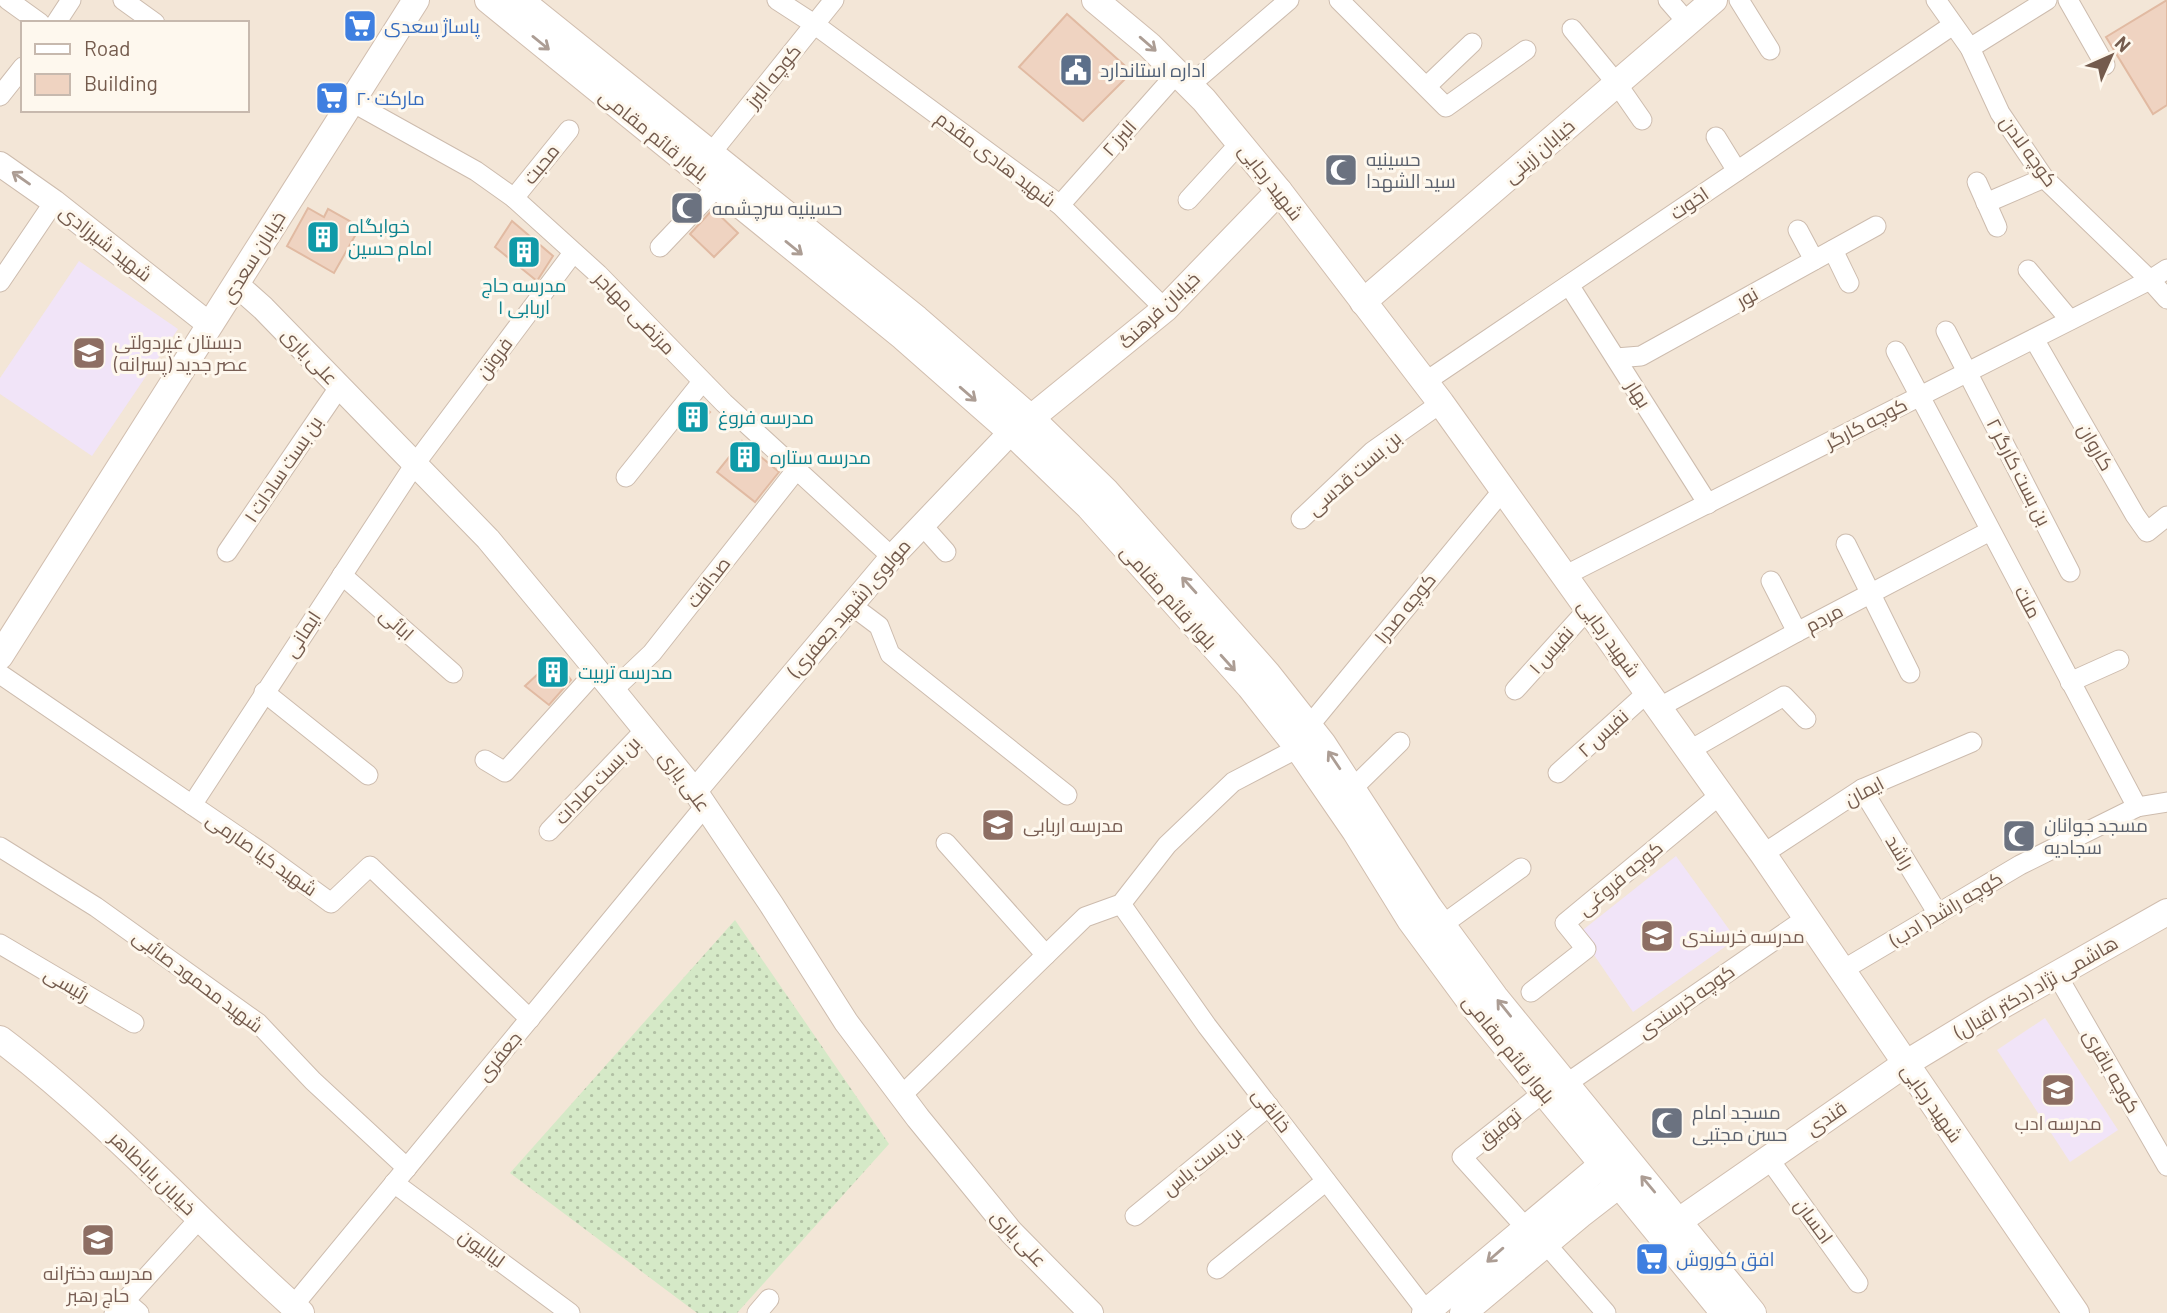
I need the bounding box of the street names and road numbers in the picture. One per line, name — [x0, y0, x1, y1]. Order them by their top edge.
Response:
street label: کوچه البرز — [740, 39, 807, 114]
street label: بلوار قائم مقامی — [593, 84, 713, 188]
street label: شهید هادی مقدم — [930, 106, 1061, 214]
street label: کوچه لادن — [1994, 111, 2063, 192]
street label: خیابان زرینی — [1499, 114, 1579, 188]
street label: البرز ۲ — [1097, 115, 1141, 161]
street label: محبت — [518, 139, 564, 188]
street label: شهید رجایی — [1234, 139, 1308, 225]
street label: اخوت — [1665, 181, 1713, 225]
street label: شهید شیرزادی — [55, 199, 157, 287]
street label: خیابان سعدی — [215, 207, 291, 307]
street label: مرتضی مهاجر — [589, 266, 681, 360]
street label: خیابان فرهنگ — [1113, 266, 1205, 354]
street label: نور — [1731, 281, 1762, 313]
street label: علی یاری — [277, 322, 343, 390]
street label: فروتن — [471, 332, 517, 384]
street label: بهار — [1621, 375, 1657, 412]
street label: کوچه کارگر — [1820, 392, 1912, 455]
street label: بن بست سادات ۱ — [239, 411, 327, 527]
street label: بن بست کارگر ۲ — [1982, 414, 2056, 530]
street label: کاروان — [2073, 419, 2119, 475]
street label: بن بست قدسی — [1302, 426, 1406, 520]
street label: مولوی (شهید جعفری) — [782, 534, 916, 683]
street label: بلوار قائم مقامی — [1114, 539, 1223, 656]
street label: صداقت — [681, 552, 734, 612]
street label: کوچه صدرا — [1369, 568, 1442, 649]
street label: ملت — [2010, 582, 2046, 622]
street label: شهید رجایی — [1573, 594, 1645, 682]
street label: مردم — [1801, 598, 1848, 640]
street label: ابائی — [375, 602, 419, 646]
street label: ایمانی — [278, 606, 326, 662]
street label: نفیس ‍۱ — [1523, 621, 1579, 679]
street label: نفیس ۲ — [1573, 704, 1633, 762]
street label: بن بست صادات — [549, 731, 645, 829]
street label: علی یاری — [654, 746, 716, 816]
street label: ایمان — [1840, 771, 1888, 811]
street label: شهید کیا صارمی — [202, 807, 322, 901]
street label: راشد — [1880, 830, 1920, 874]
street label: کوچه فروغی — [1573, 835, 1668, 921]
street label: کوچه راشد( ادب) — [1884, 866, 2007, 953]
street label: شهید محمود صائبی — [128, 924, 268, 1038]
street label: هاشمی نژاد (دکتر اقبال) — [1949, 930, 2122, 1044]
street label: کوچه خرسندی — [1633, 959, 1740, 1044]
street label: رئیسی — [40, 961, 94, 1007]
street label: بلوار قائم مقامی — [1456, 990, 1560, 1110]
street label: کوچه باقری — [2077, 1025, 2146, 1118]
street label: جعفری — [471, 1026, 527, 1086]
street label: شهید رجایی — [1896, 1059, 1968, 1147]
street label: خالقی — [1247, 1083, 1297, 1137]
street label: قندی — [1801, 1095, 1851, 1141]
street label: توفیق — [1472, 1103, 1527, 1154]
street label: بن بست یاس — [1157, 1121, 1247, 1201]
street label: خیابان باباطاهر — [104, 1125, 201, 1220]
street label: احسان — [1790, 1194, 1838, 1248]
street label: علی یاری — [986, 1204, 1052, 1272]
street label: لیالیون — [454, 1223, 510, 1273]

